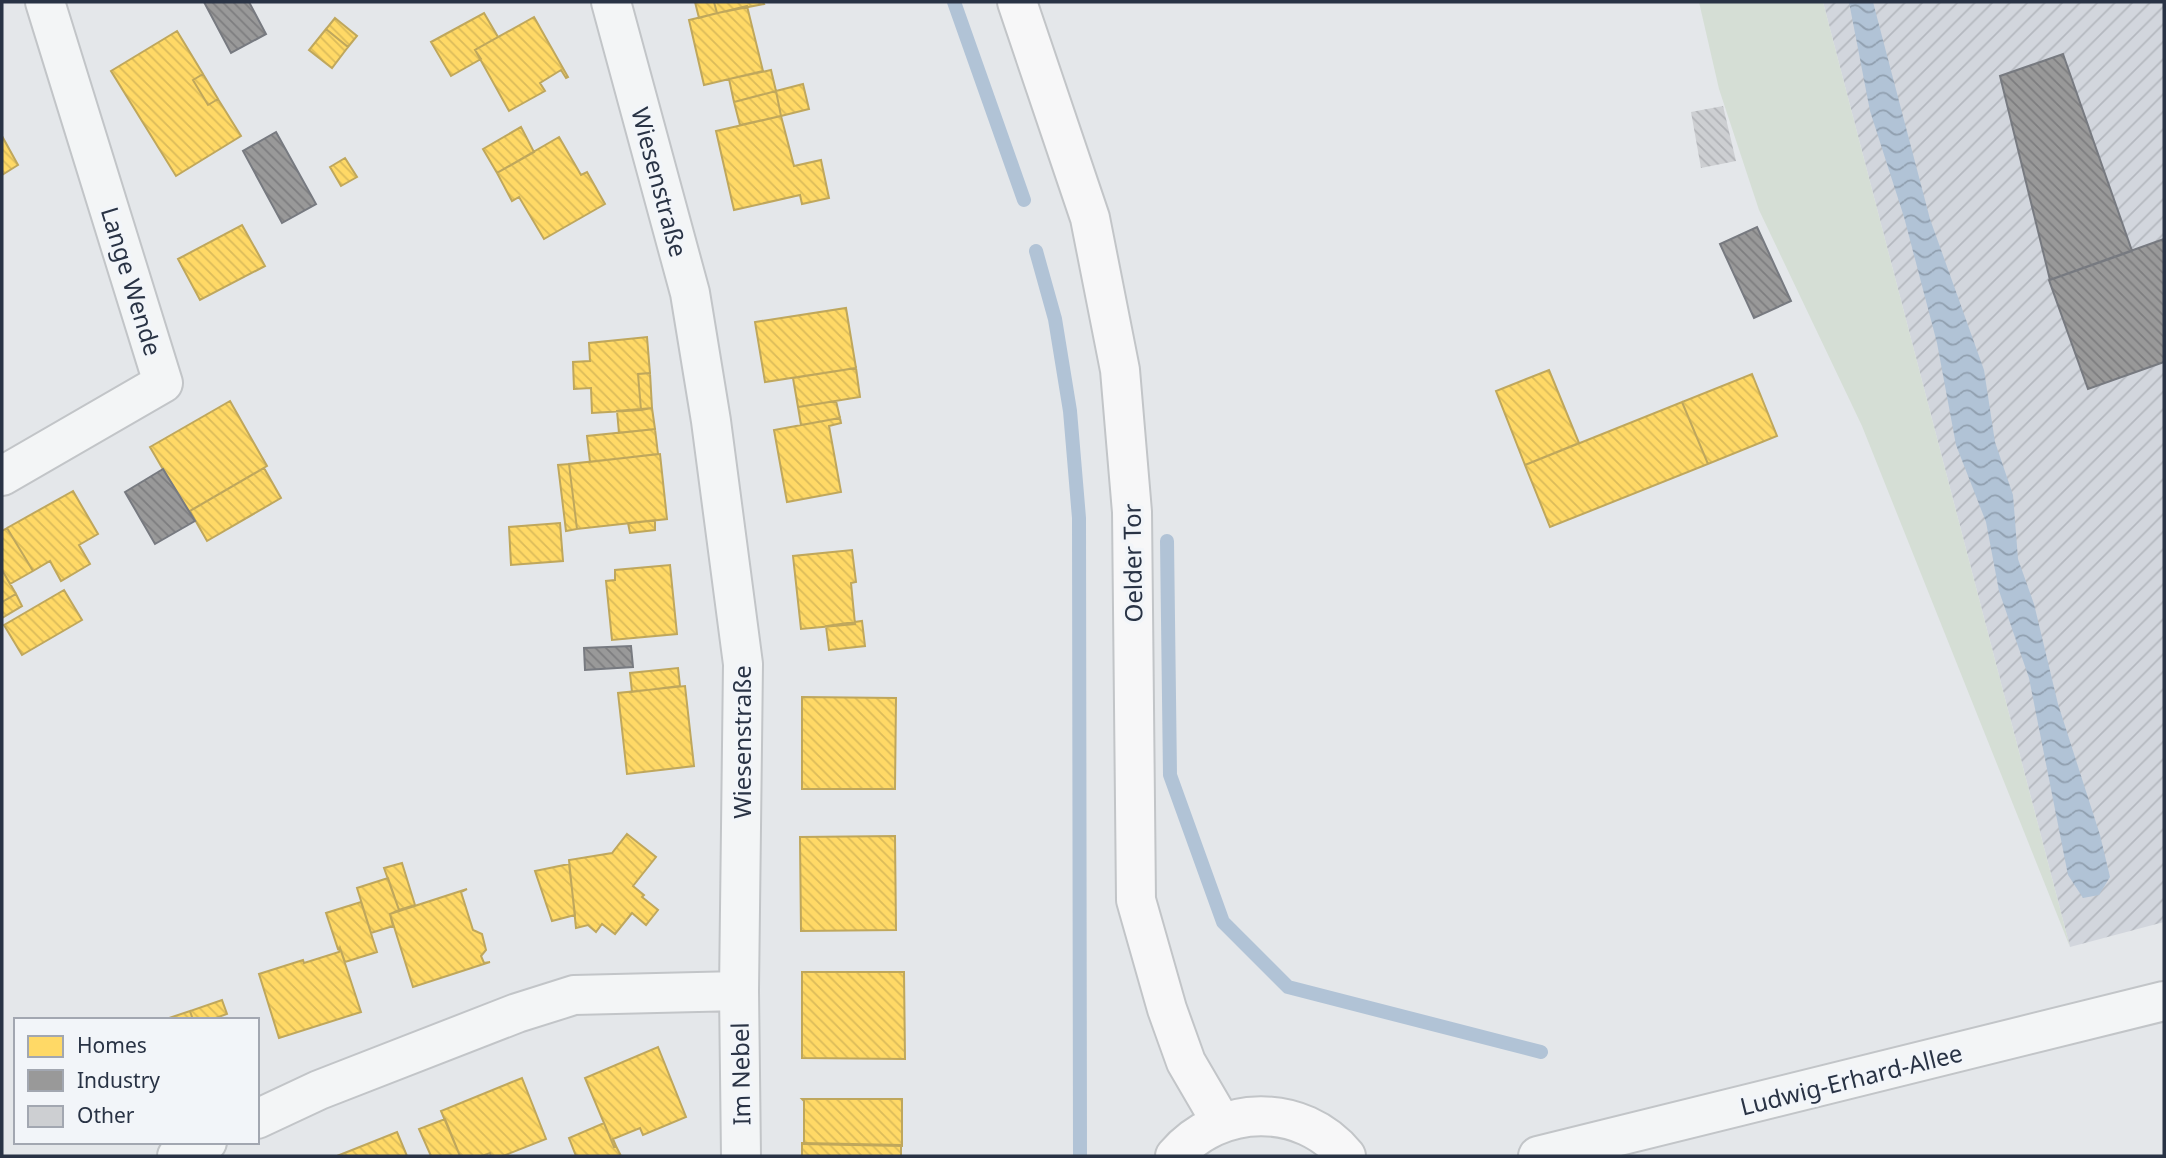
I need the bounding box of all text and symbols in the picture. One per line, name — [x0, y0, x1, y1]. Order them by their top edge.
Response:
street label: Wiesenstraße — [624, 104, 696, 260]
street label: Lange Wende — [94, 203, 170, 359]
street label: Oelder Tor — [1114, 503, 1150, 623]
street label: Wiesenstraße — [725, 665, 758, 819]
legend — [14, 1018, 259, 1144]
street label: Im Nebel — [723, 1022, 757, 1126]
text: Homes — [77, 1031, 147, 1059]
street label: Ludwig-Erhard-Allee — [1736, 1035, 1966, 1123]
text: Industry — [77, 1066, 160, 1094]
text: Other — [77, 1101, 135, 1129]

